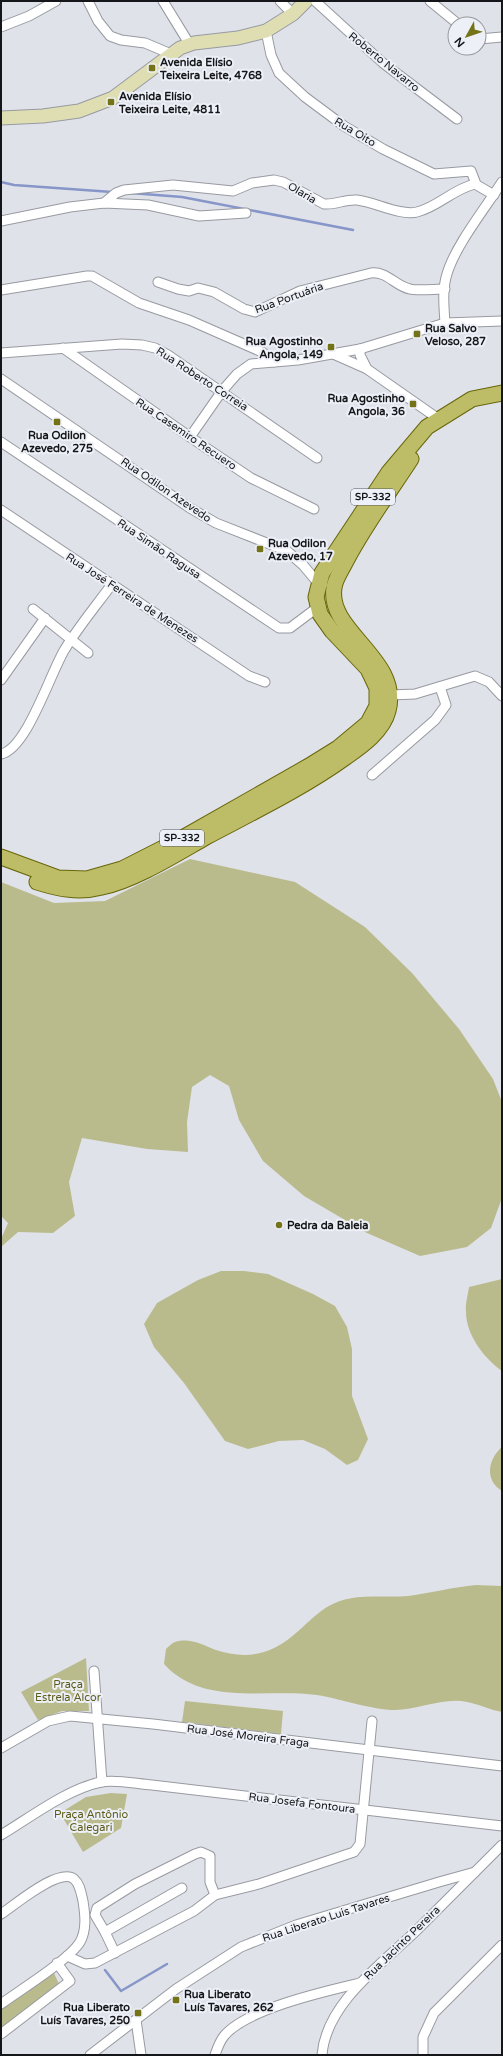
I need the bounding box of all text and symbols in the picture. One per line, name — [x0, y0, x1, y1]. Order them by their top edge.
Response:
north arrow — [447, 16, 487, 56]
street label: Roberto Navarro — [346, 29, 422, 95]
text: N — [452, 35, 468, 50]
place label: Avenida Elísio Teixeira Leite, 4768 — [159, 56, 262, 82]
marker: Avenida Elísio Teixeira Leite, 4768 — [147, 63, 157, 73]
place label: Avenida Elísio Teixeira Leite, 4811 — [118, 90, 221, 116]
marker: Avenida Elísio Teixeira Leite, 4811 — [106, 97, 116, 107]
street label: Rua Oito — [332, 115, 378, 150]
street label: Olaria — [285, 180, 319, 206]
street label: Rua Portuária — [253, 280, 325, 316]
place label: Rua Salvo Veloso, 287 — [425, 322, 486, 348]
marker: Rua Salvo Veloso, 287 — [412, 329, 422, 339]
place label: Rua Agostinho Angola, 149 — [245, 335, 323, 362]
marker: Rua Agostinho Angola, 149 — [326, 342, 336, 352]
street label: Rua Roberto Correia — [154, 344, 250, 414]
place label: Rua Agostinho Angola, 36 — [327, 392, 405, 419]
street label: Rua Casemiro Recuero — [133, 395, 239, 473]
marker: Rua Agostinho Angola, 36 — [408, 399, 418, 409]
marker: Rua Odilon Azevedo, 275 — [52, 417, 62, 427]
place label: Rua Odilon Azevedo, 275 — [21, 429, 93, 455]
street label: Rua Odilon Azevedo — [118, 455, 214, 525]
road number: SP-332 — [351, 489, 395, 505]
street label: Rua Simão Ragusa — [115, 516, 203, 582]
place label: Rua Odilon Azevedo, 17 — [268, 537, 333, 563]
marker: Rua Odilon Azevedo, 17 — [255, 544, 265, 554]
street label: Rua José Ferreira de Menezes — [63, 550, 201, 646]
road number: SP-332 — [160, 830, 204, 846]
place label: Pedra da Baleia — [287, 1219, 368, 1232]
marker: Pedra da Baleia — [274, 1220, 284, 1230]
park label: Praça Estrela Alcor — [35, 1678, 102, 1704]
street label: Rua José Moreira Fraga — [186, 1722, 310, 1750]
street label: Rua Josefa Fontoura — [248, 1790, 356, 1816]
park label: Praça Antônio Calegari — [54, 1808, 128, 1834]
street label: Rua Liberato Luis Tavares — [261, 1891, 391, 1945]
street label: Rua Jacinto Pereira — [361, 1903, 443, 1983]
place label: Rua Liberato Luís Tavares, 262 — [184, 1988, 274, 2014]
marker: Rua Liberato Luís Tavares, 262 — [171, 1995, 181, 2005]
place label: Rua Liberato Luís Tavares, 250 — [40, 2001, 130, 2027]
marker: Rua Liberato Luís Tavares, 250 — [133, 2008, 143, 2018]

